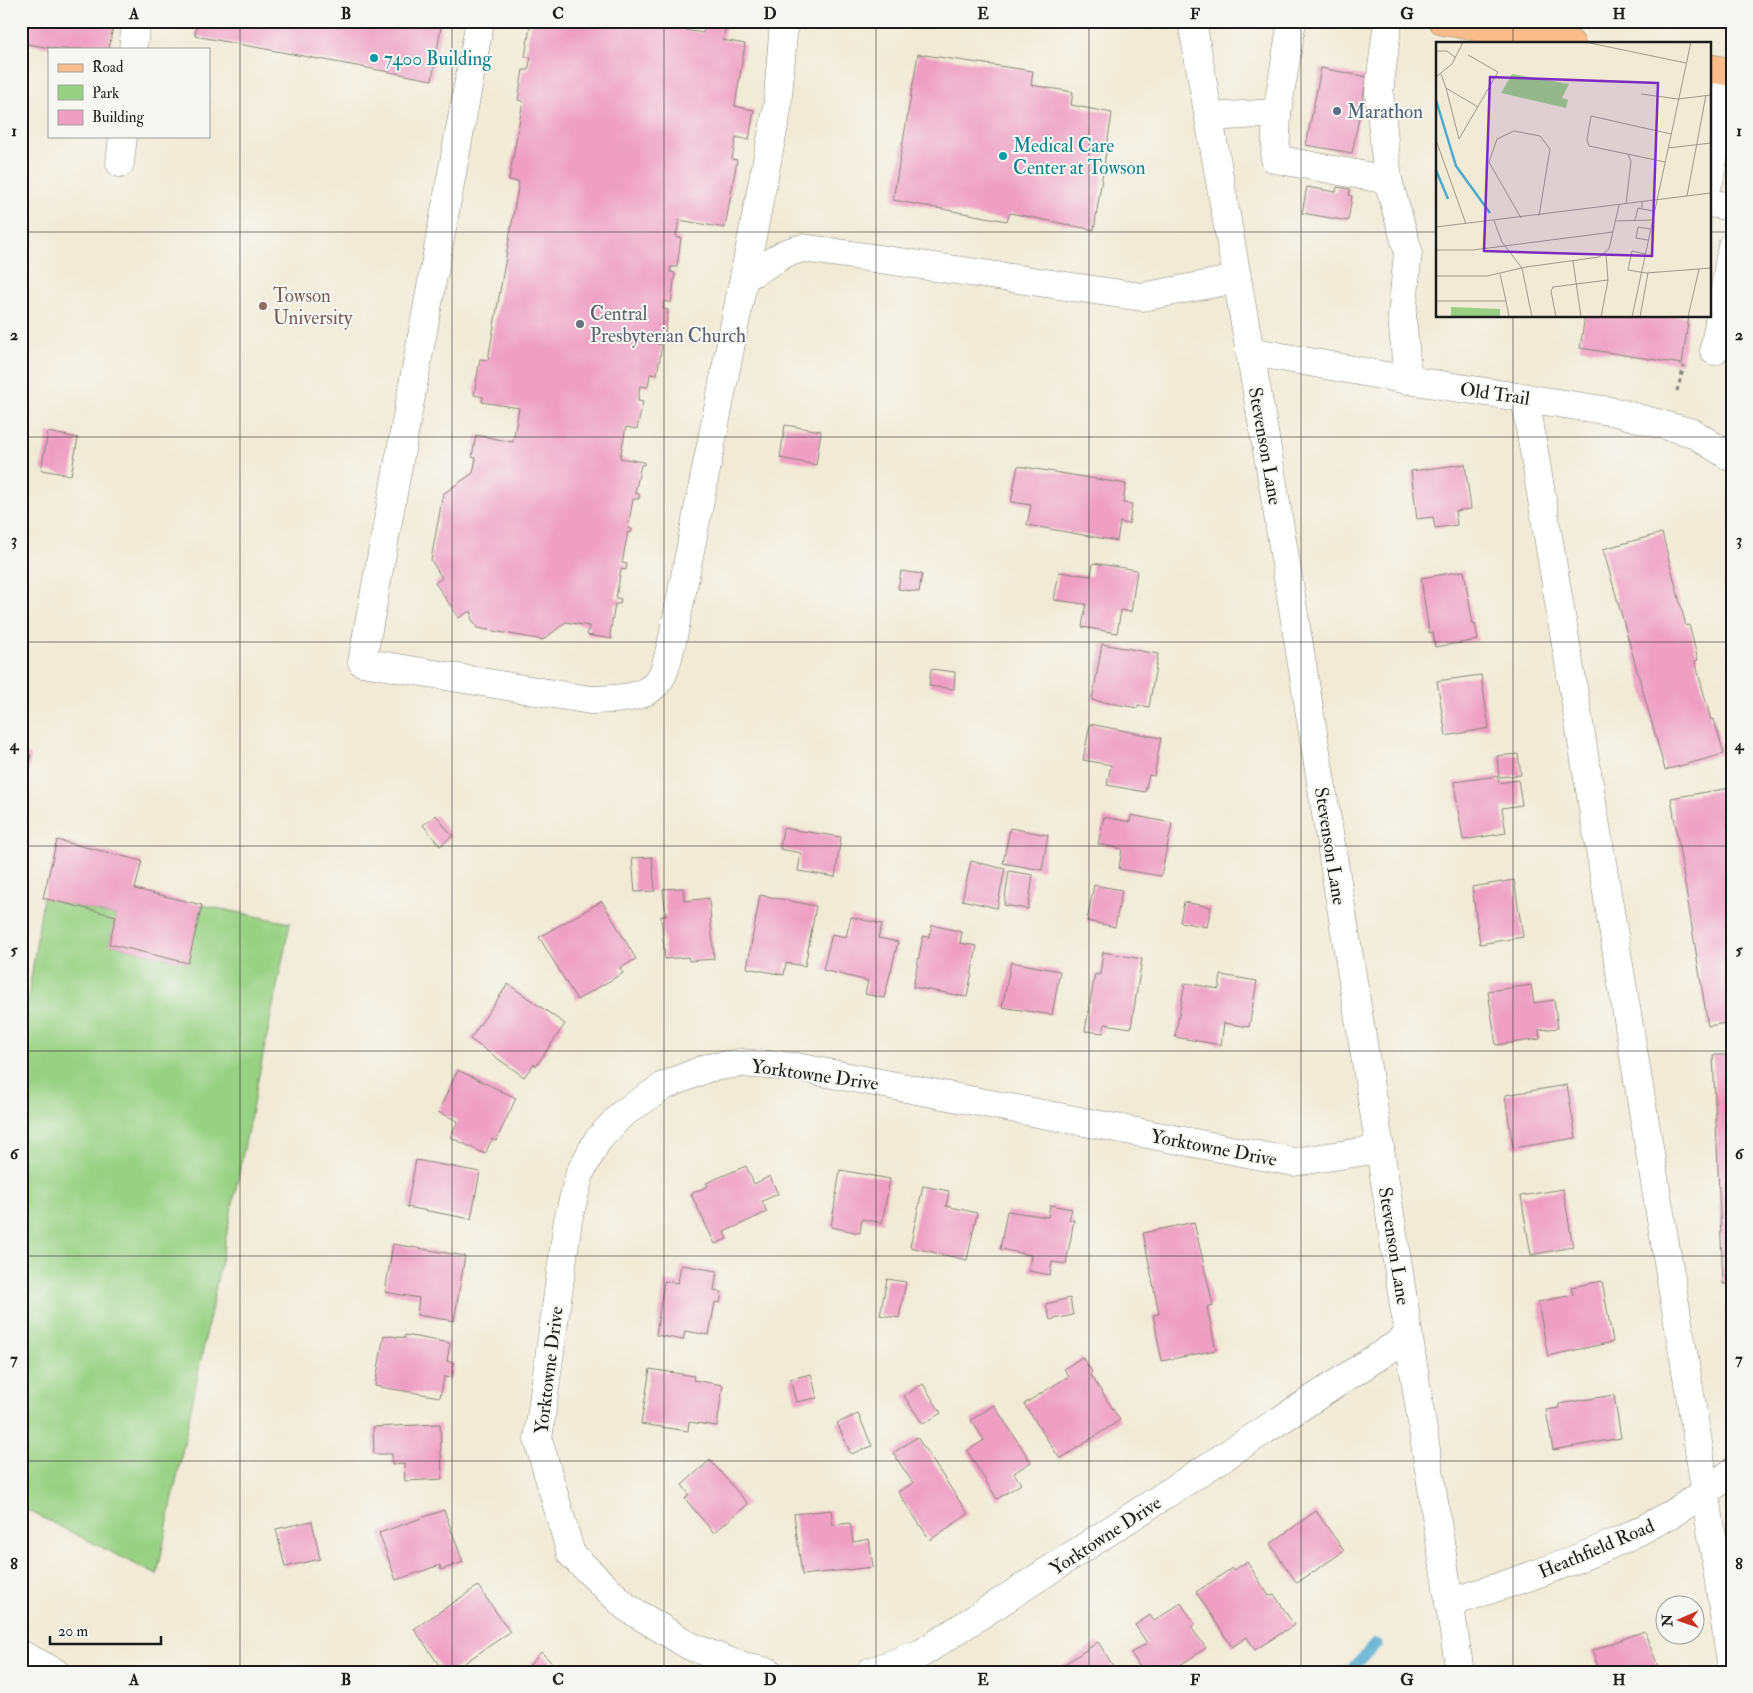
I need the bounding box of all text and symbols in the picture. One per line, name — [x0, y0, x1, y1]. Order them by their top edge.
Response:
text: A — [128, 4, 140, 24]
text: B — [341, 4, 351, 24]
text: C — [552, 4, 564, 24]
text: D — [763, 4, 777, 24]
text: E — [977, 4, 989, 24]
text: F — [1190, 4, 1200, 24]
text: G — [1400, 4, 1414, 24]
text: H — [1612, 4, 1626, 24]
inset map — [1436, 42, 1710, 318]
place label: 7400 Building — [384, 47, 492, 71]
legend — [48, 48, 210, 138]
marker: 7400 Building — [368, 52, 380, 64]
text: Road — [92, 58, 124, 77]
text: Park — [92, 84, 119, 103]
place label: Marathon — [1347, 100, 1423, 124]
marker: Marathon — [1331, 105, 1343, 117]
text: Building — [92, 108, 144, 127]
text: 1 — [11, 121, 17, 141]
text: 1 — [1736, 121, 1742, 141]
place label: Medical Care Center at Towson — [1013, 134, 1146, 180]
marker: Medical Care Center at Towson — [997, 150, 1009, 162]
place label: Towson University — [273, 284, 353, 330]
marker: Towson University — [257, 300, 269, 312]
place label: Central Presbyterian Church — [590, 302, 746, 348]
marker: Central Presbyterian Church — [574, 318, 586, 330]
text: 2 — [10, 325, 18, 345]
text: 2 — [1735, 325, 1743, 345]
street label: Old Trail — [1458, 377, 1531, 411]
street label: Stevenson Lane — [1243, 385, 1287, 507]
text: 3 — [11, 530, 17, 550]
text: 3 — [1736, 530, 1742, 550]
text: 4 — [9, 735, 20, 755]
text: 4 — [1734, 735, 1745, 755]
street label: Stevenson Lane — [1309, 785, 1351, 907]
text: 5 — [10, 940, 18, 960]
text: 5 — [1735, 940, 1743, 960]
street label: Yorktowne Drive — [750, 1054, 880, 1096]
street label: Yorktowne Drive — [1149, 1124, 1279, 1172]
text: 6 — [10, 1144, 20, 1164]
text: 6 — [1735, 1144, 1745, 1164]
street label: Stevenson Lane — [1373, 1185, 1415, 1307]
street label: Yorktowne Drive — [529, 1305, 569, 1435]
text: 7 — [10, 1349, 18, 1369]
text: 7 — [1735, 1349, 1743, 1369]
street label: Yorktowne Drive — [1045, 1491, 1166, 1581]
street label: Heathfield Road — [1535, 1513, 1659, 1584]
text: 8 — [10, 1554, 18, 1574]
text: 8 — [1735, 1554, 1743, 1574]
north arrow — [1656, 1596, 1706, 1646]
scale bar — [50, 1613, 161, 1645]
text: N — [1659, 1613, 1676, 1628]
text: 20 m — [58, 1622, 88, 1641]
text: A — [128, 1670, 140, 1690]
text: B — [341, 1670, 351, 1690]
text: C — [552, 1670, 564, 1690]
text: D — [763, 1670, 777, 1690]
text: E — [977, 1670, 989, 1690]
text: F — [1190, 1670, 1200, 1690]
text: G — [1400, 1670, 1414, 1690]
text: H — [1612, 1670, 1626, 1690]

